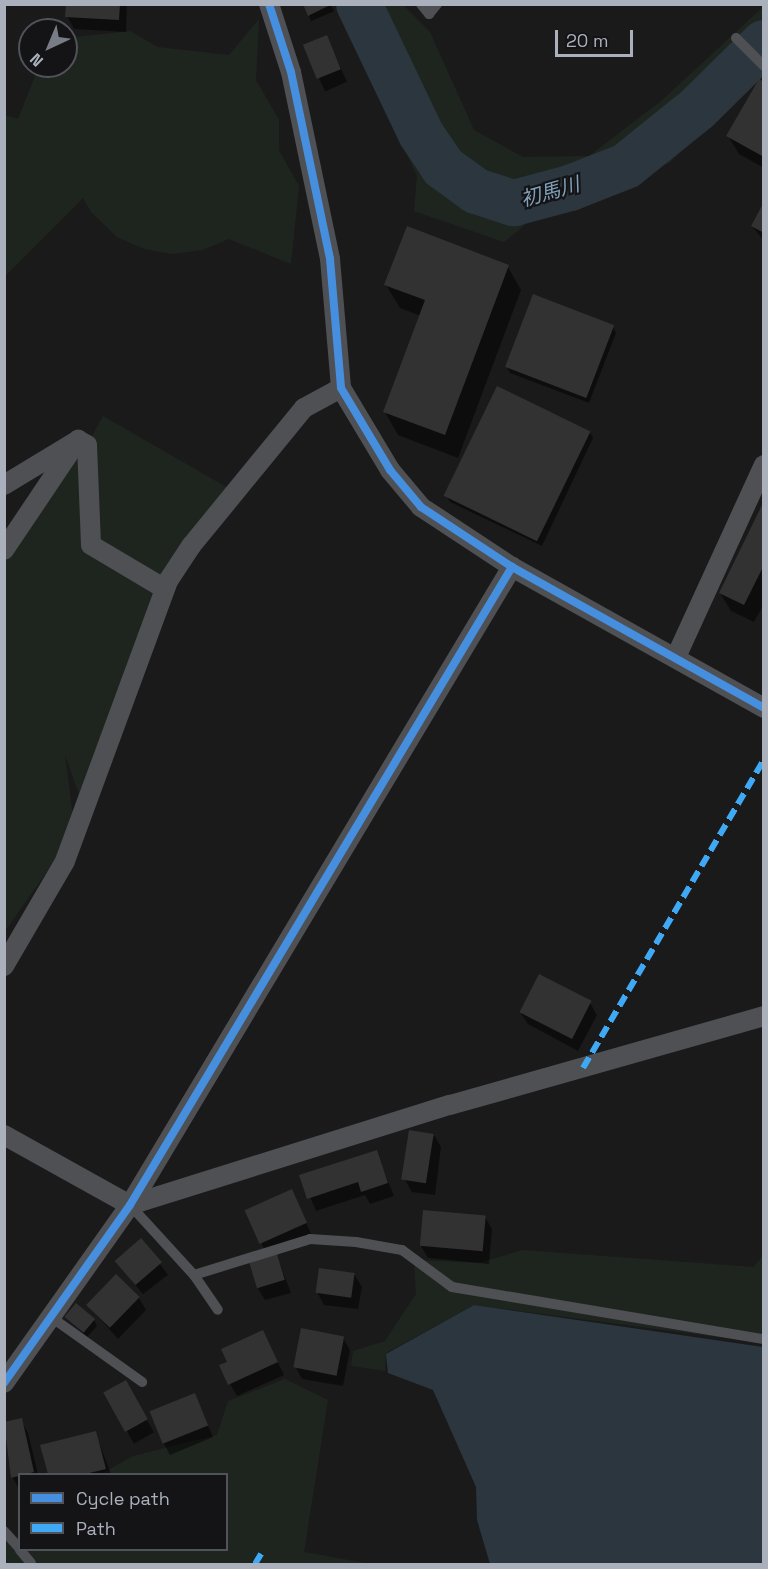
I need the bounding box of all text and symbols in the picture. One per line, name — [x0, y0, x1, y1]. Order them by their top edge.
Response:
north arrow — [18, 18, 78, 78]
scale bar — [558, 18, 636, 56]
text: 20 m — [566, 29, 609, 52]
text: N — [25, 49, 48, 71]
water label: 初馬川 — [518, 172, 582, 212]
legend — [18, 1473, 228, 1551]
text: Cycle path — [76, 1487, 170, 1510]
text: Path — [76, 1517, 116, 1540]

